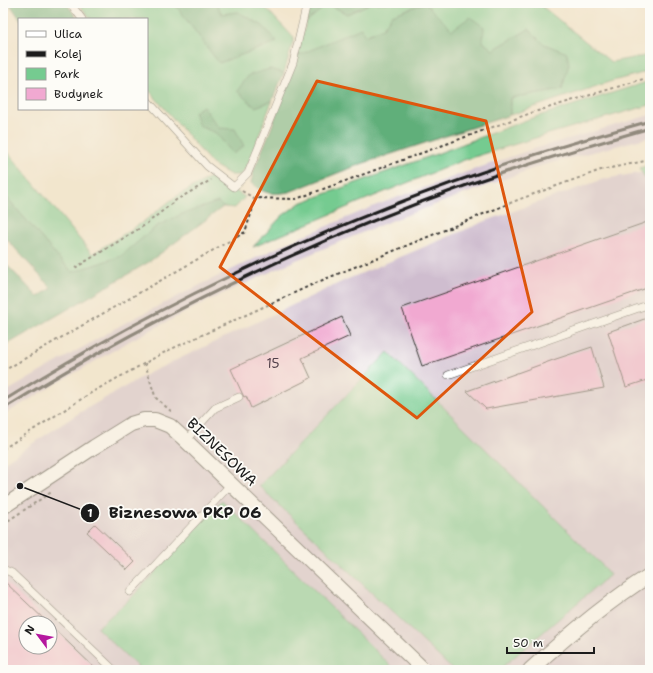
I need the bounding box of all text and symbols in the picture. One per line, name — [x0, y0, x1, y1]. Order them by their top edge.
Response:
legend — [18, 18, 148, 110]
text: Ulica — [54, 26, 83, 42]
text: Kolej — [54, 46, 82, 62]
text: Park — [54, 66, 80, 82]
text: Budynek — [54, 86, 103, 102]
house number: 15 — [266, 355, 280, 372]
street label: BIZNESOWA — [182, 413, 262, 491]
callout: Biznesowa PKP 06 — [80, 499, 269, 527]
text: Biznesowa PKP 06 — [109, 502, 261, 523]
text: 1 — [87, 505, 93, 521]
north arrow — [18, 615, 58, 655]
text: N — [21, 622, 39, 638]
scale bar — [507, 629, 594, 655]
text: 50 m — [513, 635, 543, 651]

